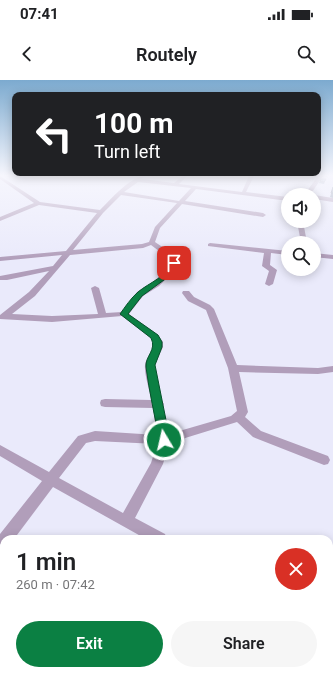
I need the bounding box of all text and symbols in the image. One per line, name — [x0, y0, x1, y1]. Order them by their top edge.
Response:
text: 07:41 — [20, 5, 59, 23]
icon: back — [16, 43, 38, 65]
icon: search — [295, 43, 317, 65]
text: Routely — [136, 44, 197, 65]
text: 100 m — [94, 107, 173, 140]
icon: left — [28, 108, 80, 160]
text: Turn left — [94, 141, 160, 162]
map controls — [281, 188, 321, 276]
button: sound — [281, 188, 321, 228]
button: search — [281, 236, 321, 276]
pin — [157, 246, 191, 280]
icon: arrive — [163, 252, 185, 274]
position arrow — [143, 419, 185, 461]
text: 1 min — [16, 548, 76, 576]
button: close — [275, 548, 317, 590]
text: 260 m · 07:42 — [16, 577, 95, 592]
button: Exit — [16, 621, 163, 667]
button: Share — [171, 621, 317, 667]

